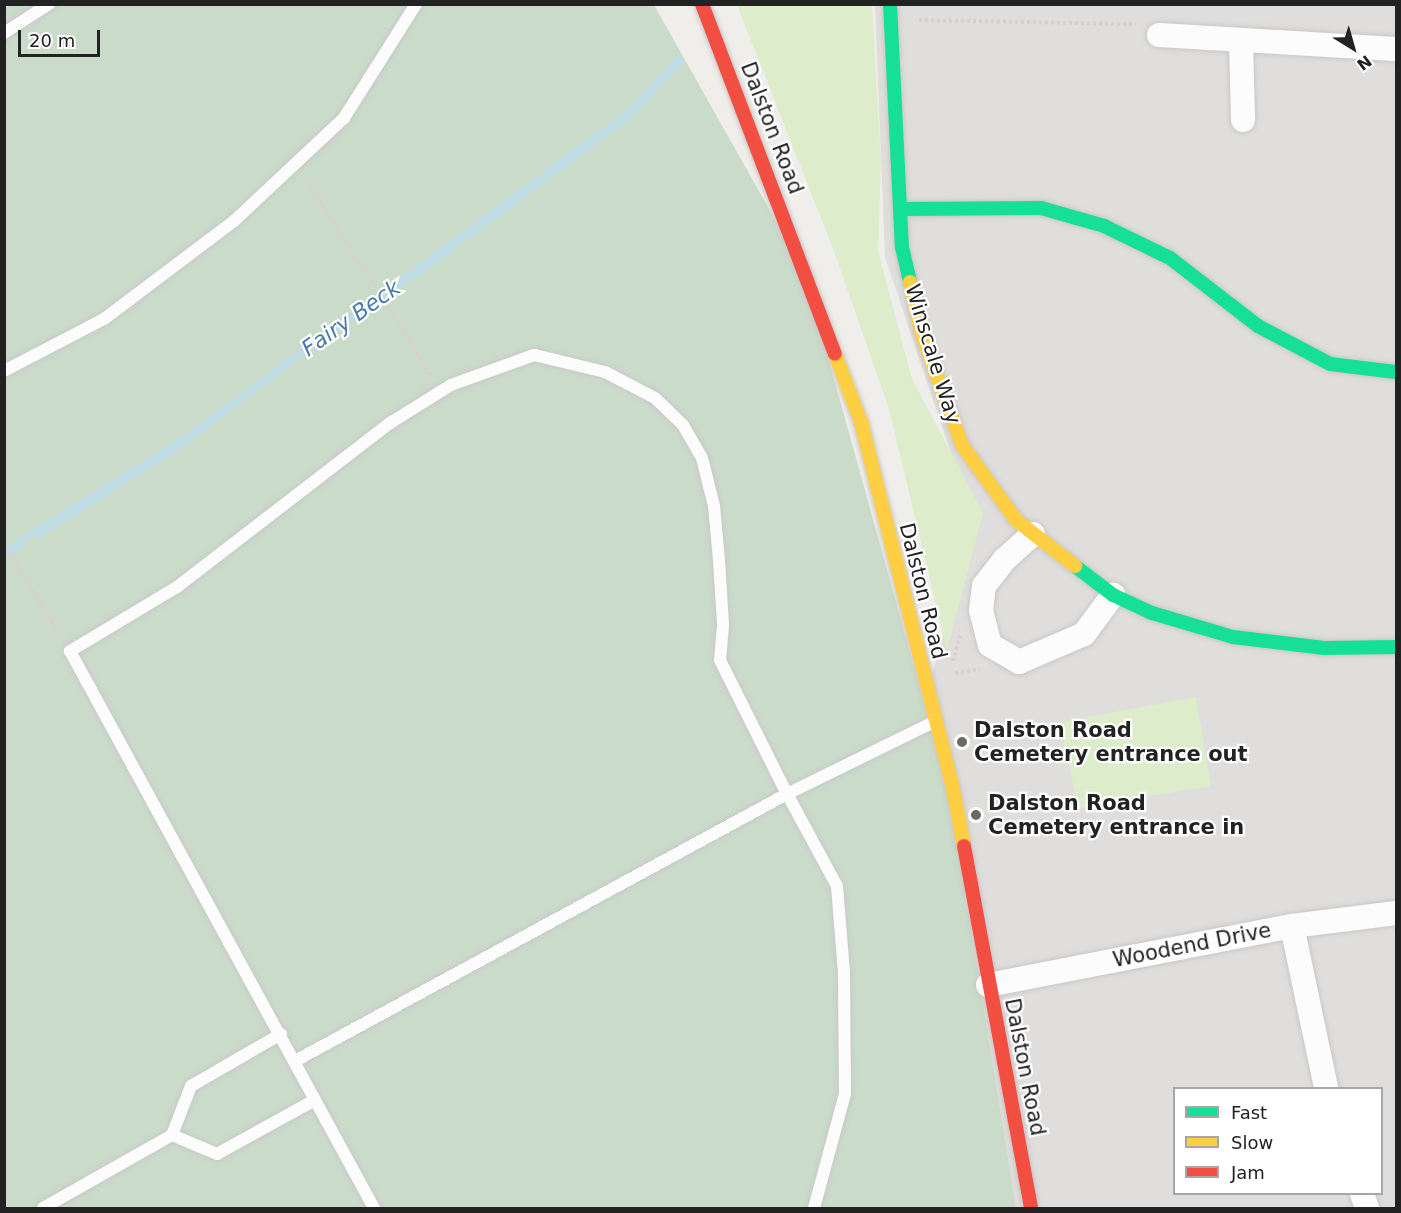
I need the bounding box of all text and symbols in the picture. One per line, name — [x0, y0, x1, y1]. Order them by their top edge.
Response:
scale bar — [21, 18, 104, 56]
north arrow — [1323, 18, 1383, 78]
text: 20 m — [29, 30, 75, 51]
text: N — [1353, 51, 1375, 74]
street label: Dalston Road — [735, 58, 809, 198]
water label: Fairy Beck — [296, 274, 406, 362]
street label: Winscale Way — [900, 281, 966, 427]
street label: Dalston Road — [894, 520, 952, 662]
place label: Dalston Road Cemetery entrance out — [974, 717, 1248, 767]
marker: Dalston Road Cemetery entrance out — [955, 735, 969, 749]
place label: Dalston Road Cemetery entrance in — [988, 790, 1244, 840]
marker: Dalston Road Cemetery entrance in — [969, 808, 983, 822]
street label: Woodend Drive — [1111, 917, 1273, 973]
street label: Dalston Road — [999, 996, 1051, 1138]
legend — [1173, 1087, 1383, 1195]
text: Fast — [1231, 1102, 1267, 1123]
text: Slow — [1231, 1132, 1273, 1153]
text: Jam — [1231, 1162, 1265, 1183]

